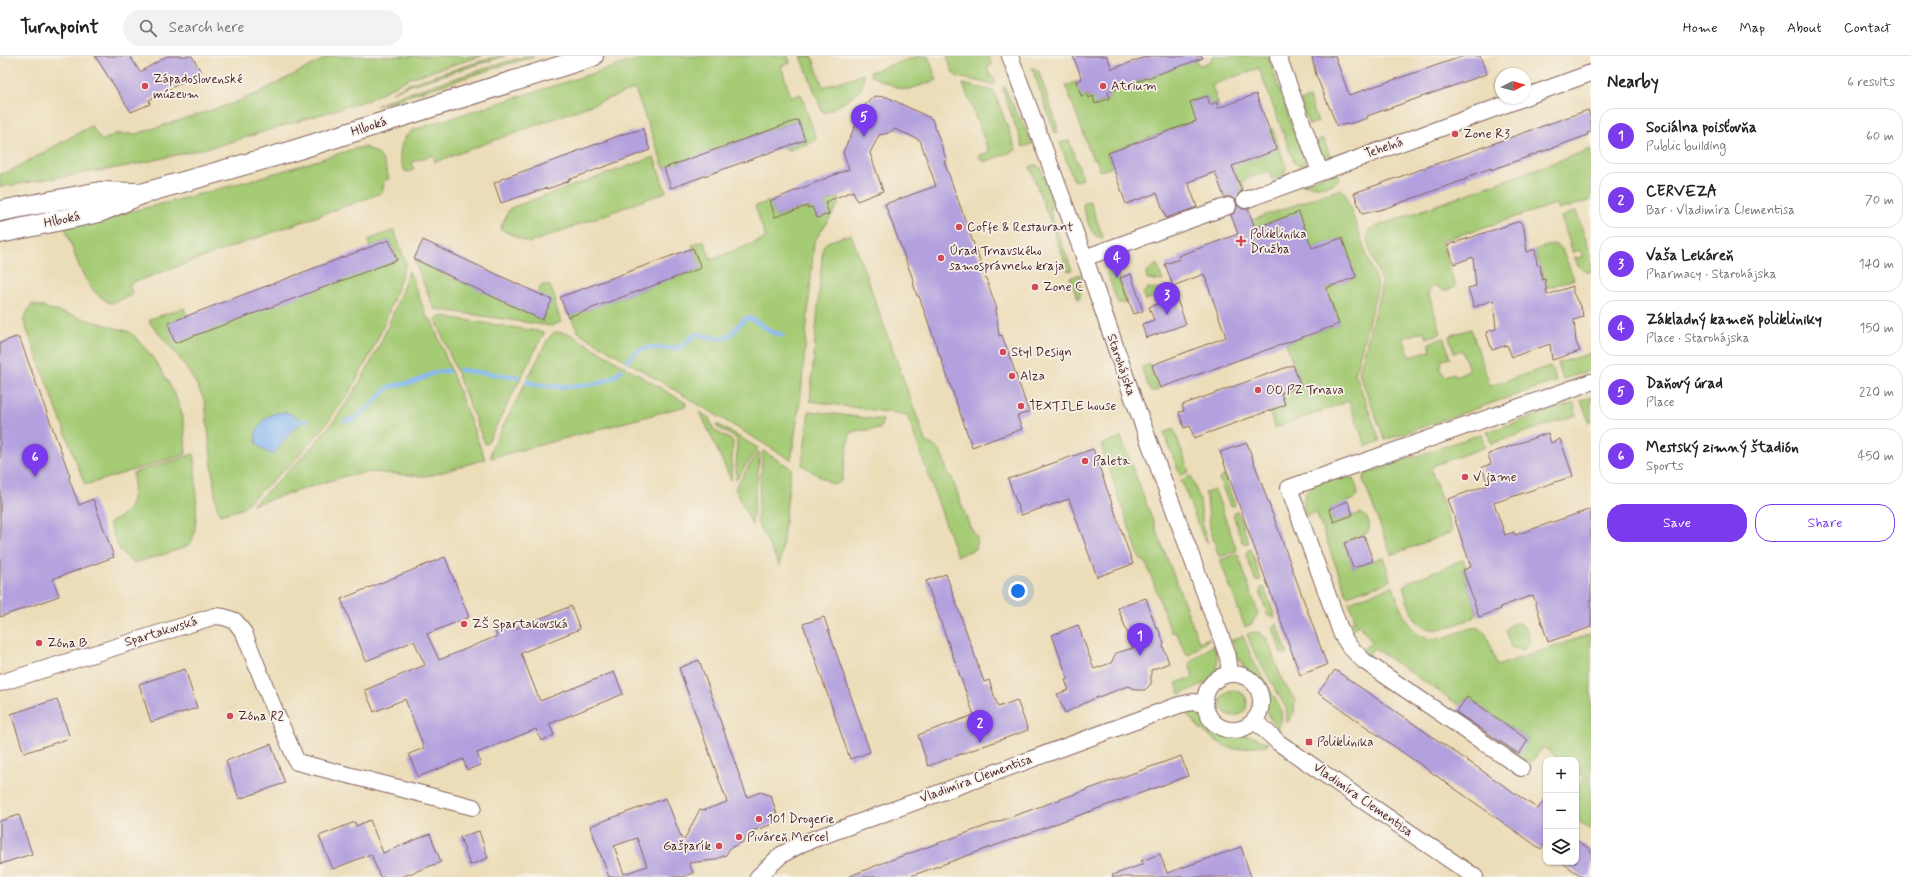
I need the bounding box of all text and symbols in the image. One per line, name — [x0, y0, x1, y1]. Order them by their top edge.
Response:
search box — [123, 10, 403, 46]
text: Turnpoint — [20, 15, 99, 40]
icon: search — [137, 17, 159, 39]
text: Search here — [169, 18, 244, 38]
text: Home — [1683, 19, 1717, 37]
text: Map — [1739, 19, 1765, 37]
text: About — [1787, 19, 1822, 37]
text: Contact — [1844, 19, 1891, 37]
north arrow — [1495, 68, 1531, 104]
place label: Západoslovenské múzeum — [153, 71, 242, 103]
text: Nearby — [1607, 71, 1659, 93]
text: 6 results — [1847, 74, 1895, 91]
place label: Atrium — [1111, 78, 1157, 95]
marker: Západoslovenské múzeum — [140, 81, 150, 91]
marker: Atrium — [1098, 81, 1108, 91]
pin: 5 — [851, 104, 877, 137]
street label: Hlboká — [349, 113, 389, 141]
text: Sociálna poisťovňa — [1646, 118, 1757, 138]
place label: Zone R3 — [1463, 126, 1510, 143]
text: 1 — [1618, 128, 1624, 145]
text: 60 m — [1866, 128, 1894, 145]
marker: Zone R3 — [1450, 129, 1460, 139]
street label: Tehelná — [1363, 133, 1405, 163]
text: Public building — [1646, 138, 1726, 155]
text: CERVEZA — [1646, 182, 1717, 202]
text: 2 — [1618, 192, 1624, 209]
text: 70 m — [1865, 192, 1894, 209]
text: Bar · Vladimíra Clementisa — [1646, 202, 1795, 219]
street label: Hlboká — [42, 208, 82, 232]
place label: Coffe & Restaurant — [967, 219, 1073, 236]
marker: Coffe & Restaurant — [954, 222, 964, 232]
place label: Poliklinika Družba — [1250, 226, 1307, 258]
marker: Poliklinika Družba — [1235, 235, 1247, 247]
place label: Úrad Trnavského samosprávneho kraja — [949, 243, 1064, 275]
pin: 4 — [1104, 245, 1130, 278]
text: Vaša Lekáreň — [1646, 246, 1734, 266]
marker: Úrad Trnavského samosprávneho kraja — [936, 253, 946, 263]
text: 3 — [1618, 256, 1624, 273]
text: 140 m — [1859, 256, 1894, 273]
text: Pharmacy · Starohájska — [1646, 266, 1776, 283]
place label: Zone C — [1043, 279, 1084, 296]
marker: Zone C — [1030, 282, 1040, 292]
pin: 3 — [1154, 282, 1180, 315]
text: Základný kameň polikliniky — [1646, 310, 1822, 330]
text: 4 — [1617, 320, 1625, 337]
text: 150 m — [1860, 320, 1894, 337]
text: Place · Starohájska — [1646, 330, 1749, 347]
street label: Starohájska — [1102, 332, 1140, 399]
place label: Styl Design — [1011, 344, 1072, 361]
marker: Styl Design — [998, 347, 1008, 357]
place label: Alza — [1020, 368, 1045, 385]
marker: Alza — [1007, 371, 1017, 381]
text: Daňový úrad — [1646, 374, 1723, 394]
place label: OO PZ Trnava — [1266, 382, 1344, 399]
text: 5 — [1617, 384, 1625, 401]
text: 220 m — [1859, 384, 1894, 401]
marker: OO PZ Trnava — [1253, 385, 1263, 395]
text: Place — [1646, 394, 1675, 411]
place label: TEXTILE house — [1029, 398, 1117, 415]
marker: TEXTILE house — [1016, 401, 1026, 411]
text: Mestský zimný štadión — [1646, 438, 1799, 458]
pin: 6 — [22, 444, 48, 477]
text: 6 — [1618, 448, 1624, 465]
text: 450 m — [1858, 448, 1894, 465]
place label: Paleta — [1093, 453, 1130, 470]
marker: Paleta — [1080, 456, 1090, 466]
text: Sports — [1646, 458, 1684, 475]
place label: V jame — [1473, 469, 1517, 486]
marker: V jame — [1460, 472, 1470, 482]
button: Save — [1607, 504, 1747, 542]
button: Share — [1755, 504, 1895, 542]
your location — [1008, 581, 1028, 601]
street label: Spartakovská — [122, 613, 200, 651]
place label: ZŠ Spartakovská — [472, 616, 568, 633]
marker: ZŠ Spartakovská — [459, 619, 469, 629]
pin: 1 — [1127, 623, 1153, 656]
place label: Zóna B — [47, 635, 87, 652]
marker: Zóna B — [34, 638, 44, 648]
place label: Zóna R2 — [238, 708, 284, 725]
pin: 2 — [967, 710, 993, 743]
marker: Zóna R2 — [225, 711, 235, 721]
place label: Poliklinika — [1317, 734, 1374, 751]
marker: Poliklinika — [1304, 737, 1314, 747]
street label: Vladimíra Clementisa — [917, 751, 1035, 807]
map controls — [1543, 757, 1579, 865]
button: + — [1543, 757, 1579, 793]
street label: Vladimíra Clementisa — [1310, 759, 1417, 841]
button: − — [1543, 793, 1579, 829]
place label: 101 Drogerie — [767, 811, 835, 828]
marker: 101 Drogerie — [754, 814, 764, 824]
place label: Piváreň Mercel — [747, 829, 829, 846]
button: layers — [1543, 829, 1579, 865]
marker: Piváreň Mercel — [734, 832, 744, 842]
place label: Gašparík — [663, 838, 711, 855]
marker: Gašparík — [714, 841, 724, 851]

